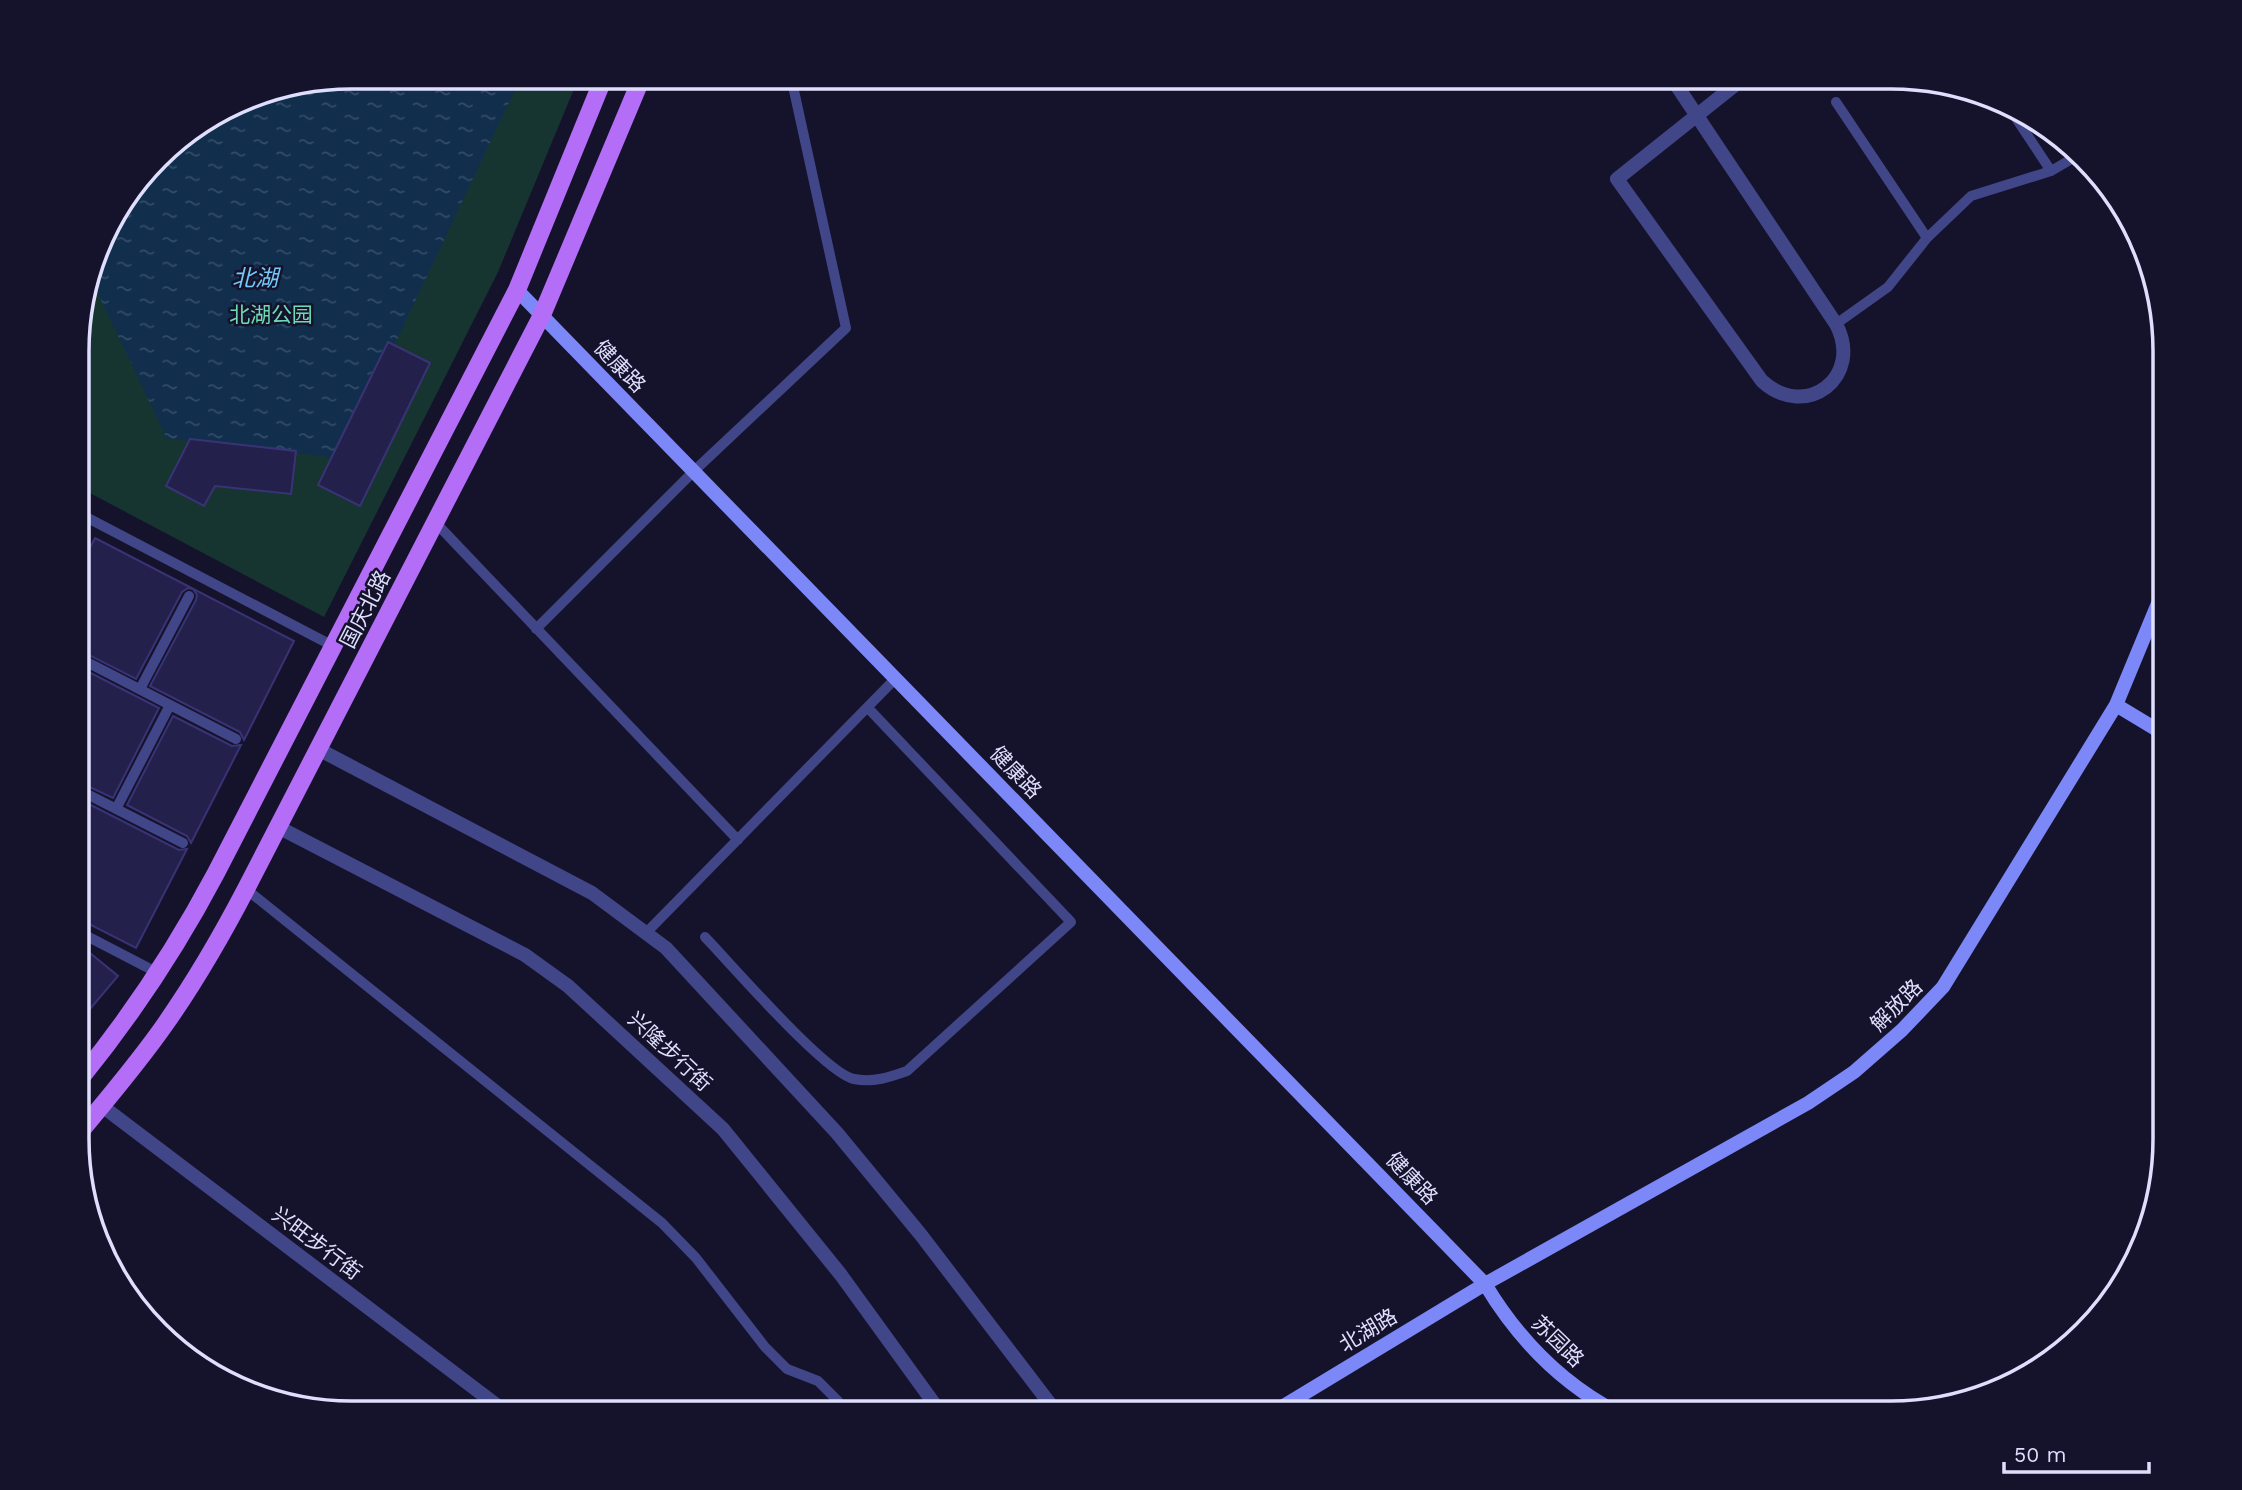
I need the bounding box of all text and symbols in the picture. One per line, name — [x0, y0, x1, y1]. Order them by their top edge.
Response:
water label: 北湖 — [232, 265, 281, 292]
park label: 北湖公园 — [229, 302, 313, 327]
street label: 健康路 — [589, 335, 651, 397]
street label: 国庆北路 — [335, 566, 395, 652]
street label: 健康路 — [985, 741, 1047, 803]
street label: 解放路 — [1865, 974, 1927, 1036]
street label: 兴隆步行街 — [623, 1006, 717, 1096]
street label: 健康路 — [1381, 1147, 1443, 1209]
street label: 兴旺步行街 — [268, 1201, 366, 1285]
street label: 北湖路 — [1335, 1303, 1401, 1357]
street label: 苏园路 — [1527, 1310, 1589, 1372]
scale bar — [2004, 1430, 2149, 1474]
text: 50 m — [2014, 1442, 2066, 1467]

